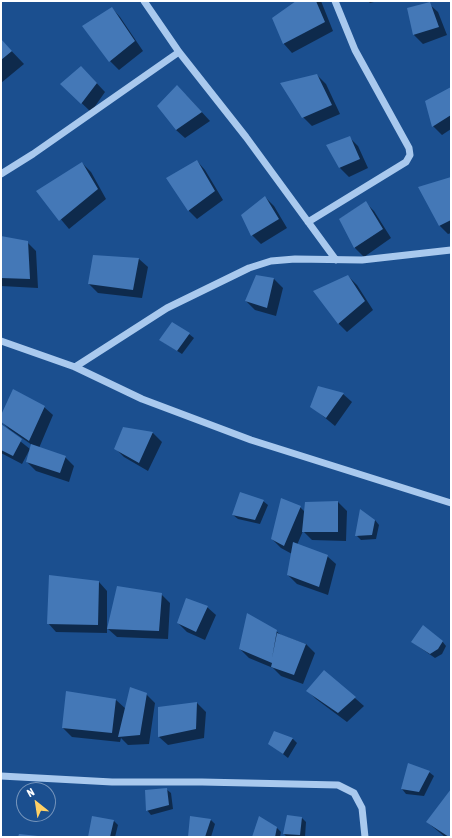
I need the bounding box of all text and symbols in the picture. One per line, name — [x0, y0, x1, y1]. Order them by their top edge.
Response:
north arrow — [16, 782, 56, 822]
text: N — [25, 786, 36, 799]

